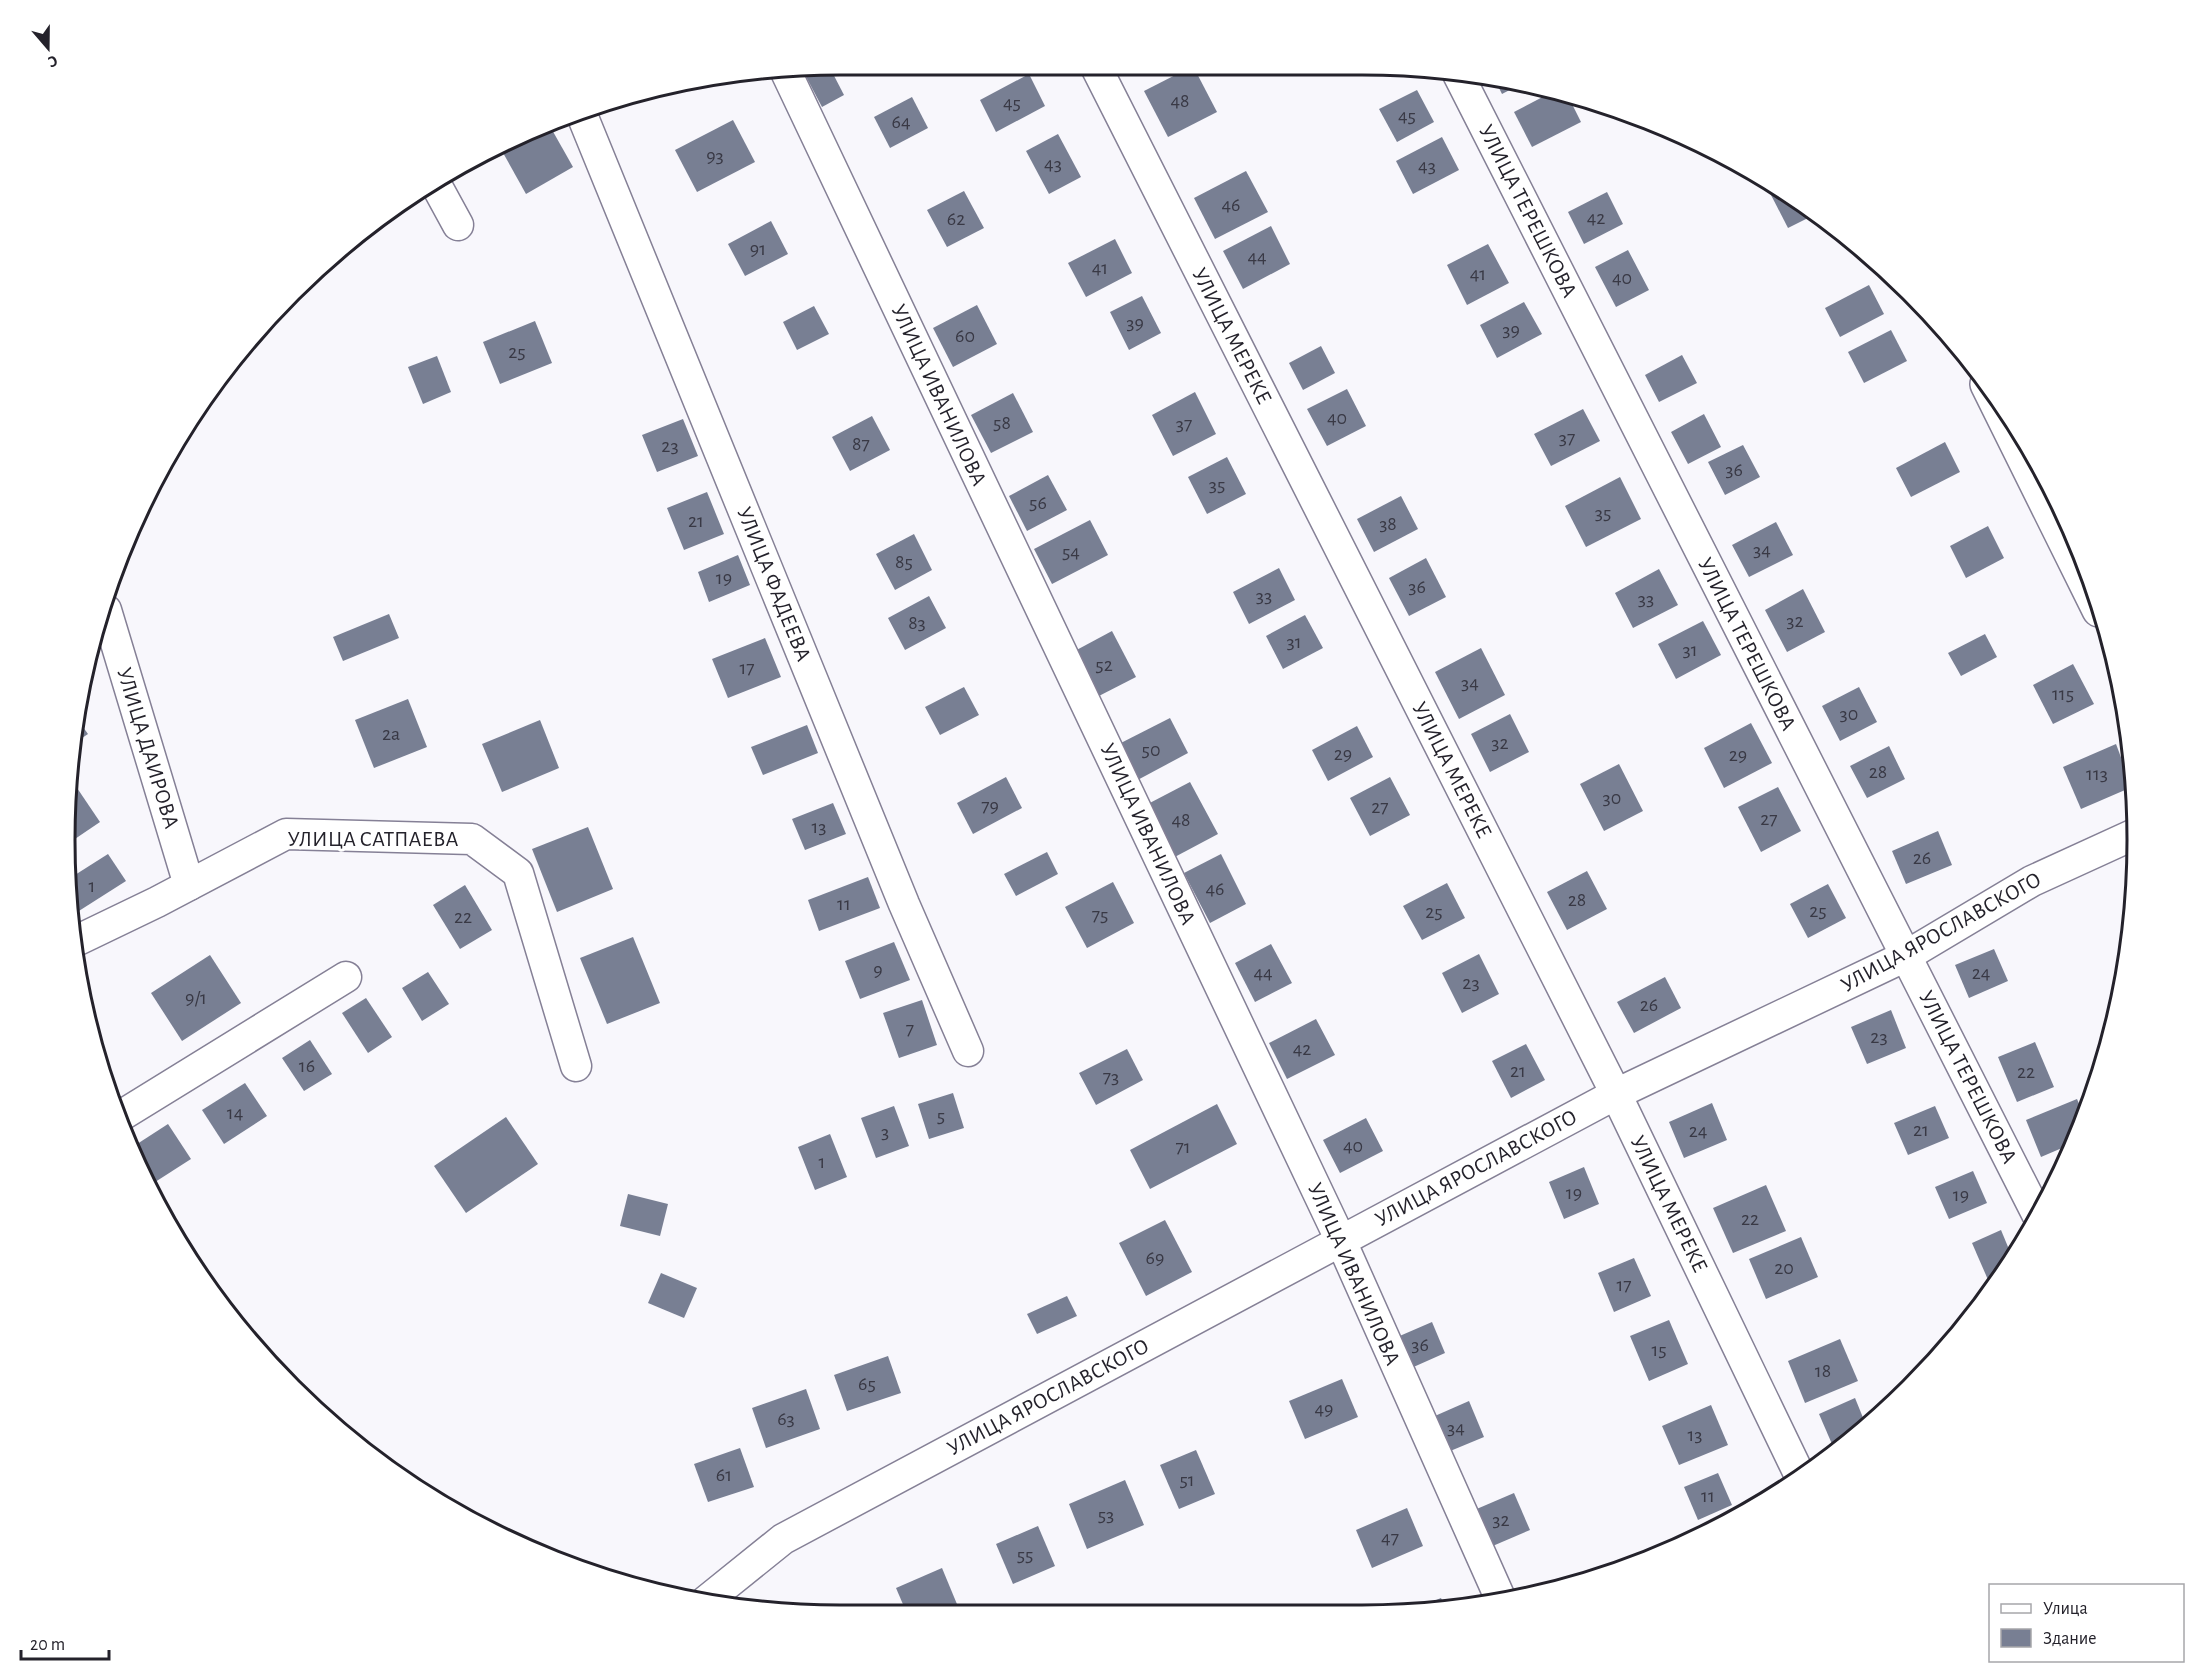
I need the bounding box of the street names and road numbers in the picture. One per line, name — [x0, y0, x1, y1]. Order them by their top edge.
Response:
street label: УЛИЦА ТЕРЕШКОВА — [1475, 121, 1581, 301]
street label: УЛИЦА МЕРЕКЕ — [1188, 264, 1276, 408]
street label: УЛИЦА ИВАНИЛОВА — [887, 301, 991, 489]
street label: УЛИЦА ФАДЕЕВА — [733, 504, 815, 664]
street label: УЛИЦА ТЕРЕШКОВА — [1694, 554, 1800, 734]
street label: УЛИЦА ДАИРОВА — [113, 665, 183, 831]
street label: УЛИЦА МЕРЕКЕ — [1408, 698, 1496, 842]
street label: УЛИЦА ИВАНИЛОВА — [1096, 740, 1200, 928]
street label: УЛИЦА САТПАЕВА — [287, 828, 459, 850]
street label: УЛИЦА ЯРОСЛАВСКОГО — [1837, 868, 2045, 996]
street label: УЛИЦА ТЕРЕШКОВА — [1915, 987, 2021, 1167]
street label: УЛИЦА ЯРОСЛАВСКОГО — [1371, 1105, 1581, 1231]
street label: УЛИЦА МЕРЕКЕ — [1626, 1132, 1712, 1276]
street label: УЛИЦА ИВАНИЛОВА — [1304, 1179, 1404, 1369]
street label: УЛИЦА ЯРОСЛАВСКОГО — [943, 1334, 1153, 1460]

